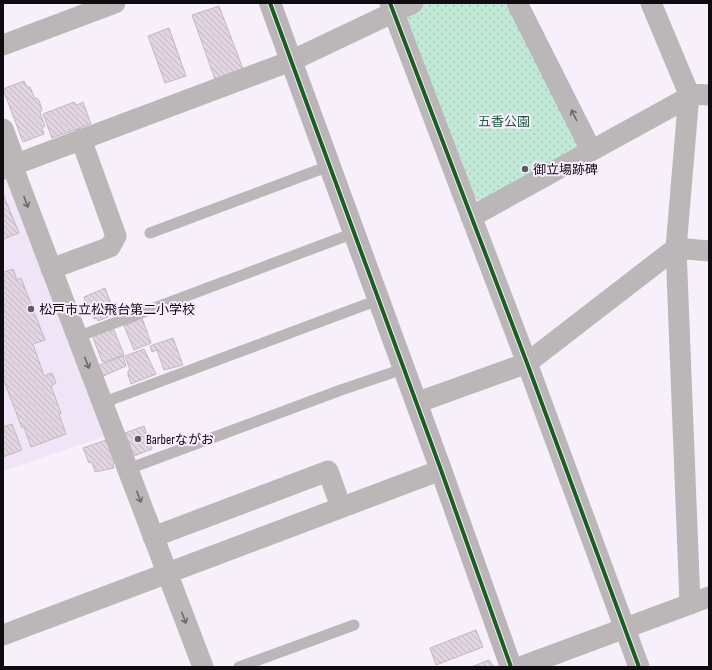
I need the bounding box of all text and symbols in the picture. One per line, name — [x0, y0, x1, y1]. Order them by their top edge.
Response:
one-way arrow — [570, 110, 577, 122]
park label: 五香公園 — [478, 114, 530, 130]
place label: 御立場跡碑 — [533, 162, 598, 178]
marker: 御立場跡碑 — [520, 164, 530, 174]
one-way arrow — [22, 195, 30, 207]
place label: 松戸市立松飛台第二小学校 — [39, 302, 195, 318]
marker: 松戸市立松飛台第二小学校 — [26, 304, 36, 314]
one-way arrow — [83, 356, 91, 368]
place label: Barberながお — [146, 432, 214, 448]
marker: Barberながお — [133, 434, 143, 444]
one-way arrow — [135, 490, 143, 502]
one-way arrow — [181, 612, 189, 624]

